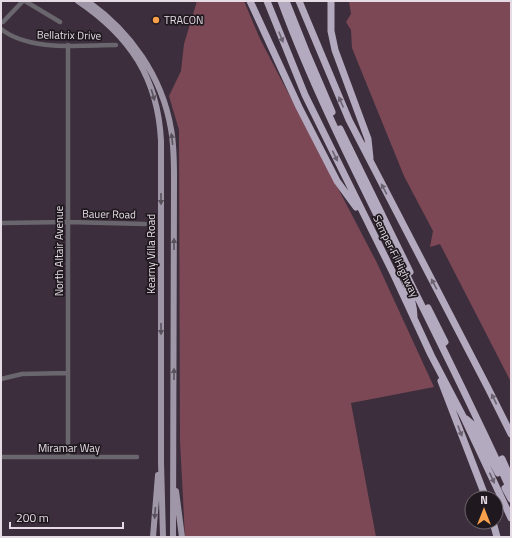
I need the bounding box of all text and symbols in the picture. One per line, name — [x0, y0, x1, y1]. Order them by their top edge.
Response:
place label: TRACON — [164, 12, 203, 28]
marker: TRACON — [151, 15, 161, 25]
street label: Bellatrix Drive — [37, 26, 102, 44]
one-way arrow — [279, 32, 285, 44]
one-way arrow — [151, 89, 157, 101]
one-way arrow — [338, 96, 344, 107]
one-way arrow — [169, 133, 175, 145]
one-way arrow — [331, 150, 338, 162]
one-way arrow — [381, 183, 388, 195]
one-way arrow — [158, 193, 164, 206]
street label: North Altair Avenue — [51, 205, 67, 296]
street label: Bauer Road — [82, 206, 136, 222]
street label: Semper Fi Highway — [369, 212, 423, 300]
street label: Kearny Villa Road — [143, 214, 159, 294]
one-way arrow — [171, 237, 177, 250]
one-way arrow — [431, 278, 437, 289]
one-way arrow — [158, 323, 164, 336]
one-way arrow — [171, 367, 177, 380]
one-way arrow — [491, 393, 497, 405]
one-way arrow — [457, 425, 463, 437]
street label: Miramar Way — [38, 440, 101, 456]
one-way arrow — [489, 473, 495, 484]
north arrow — [464, 490, 504, 530]
text: N — [480, 492, 488, 508]
scale bar — [10, 504, 123, 530]
one-way arrow — [152, 507, 159, 519]
text: 200 m — [16, 508, 49, 527]

